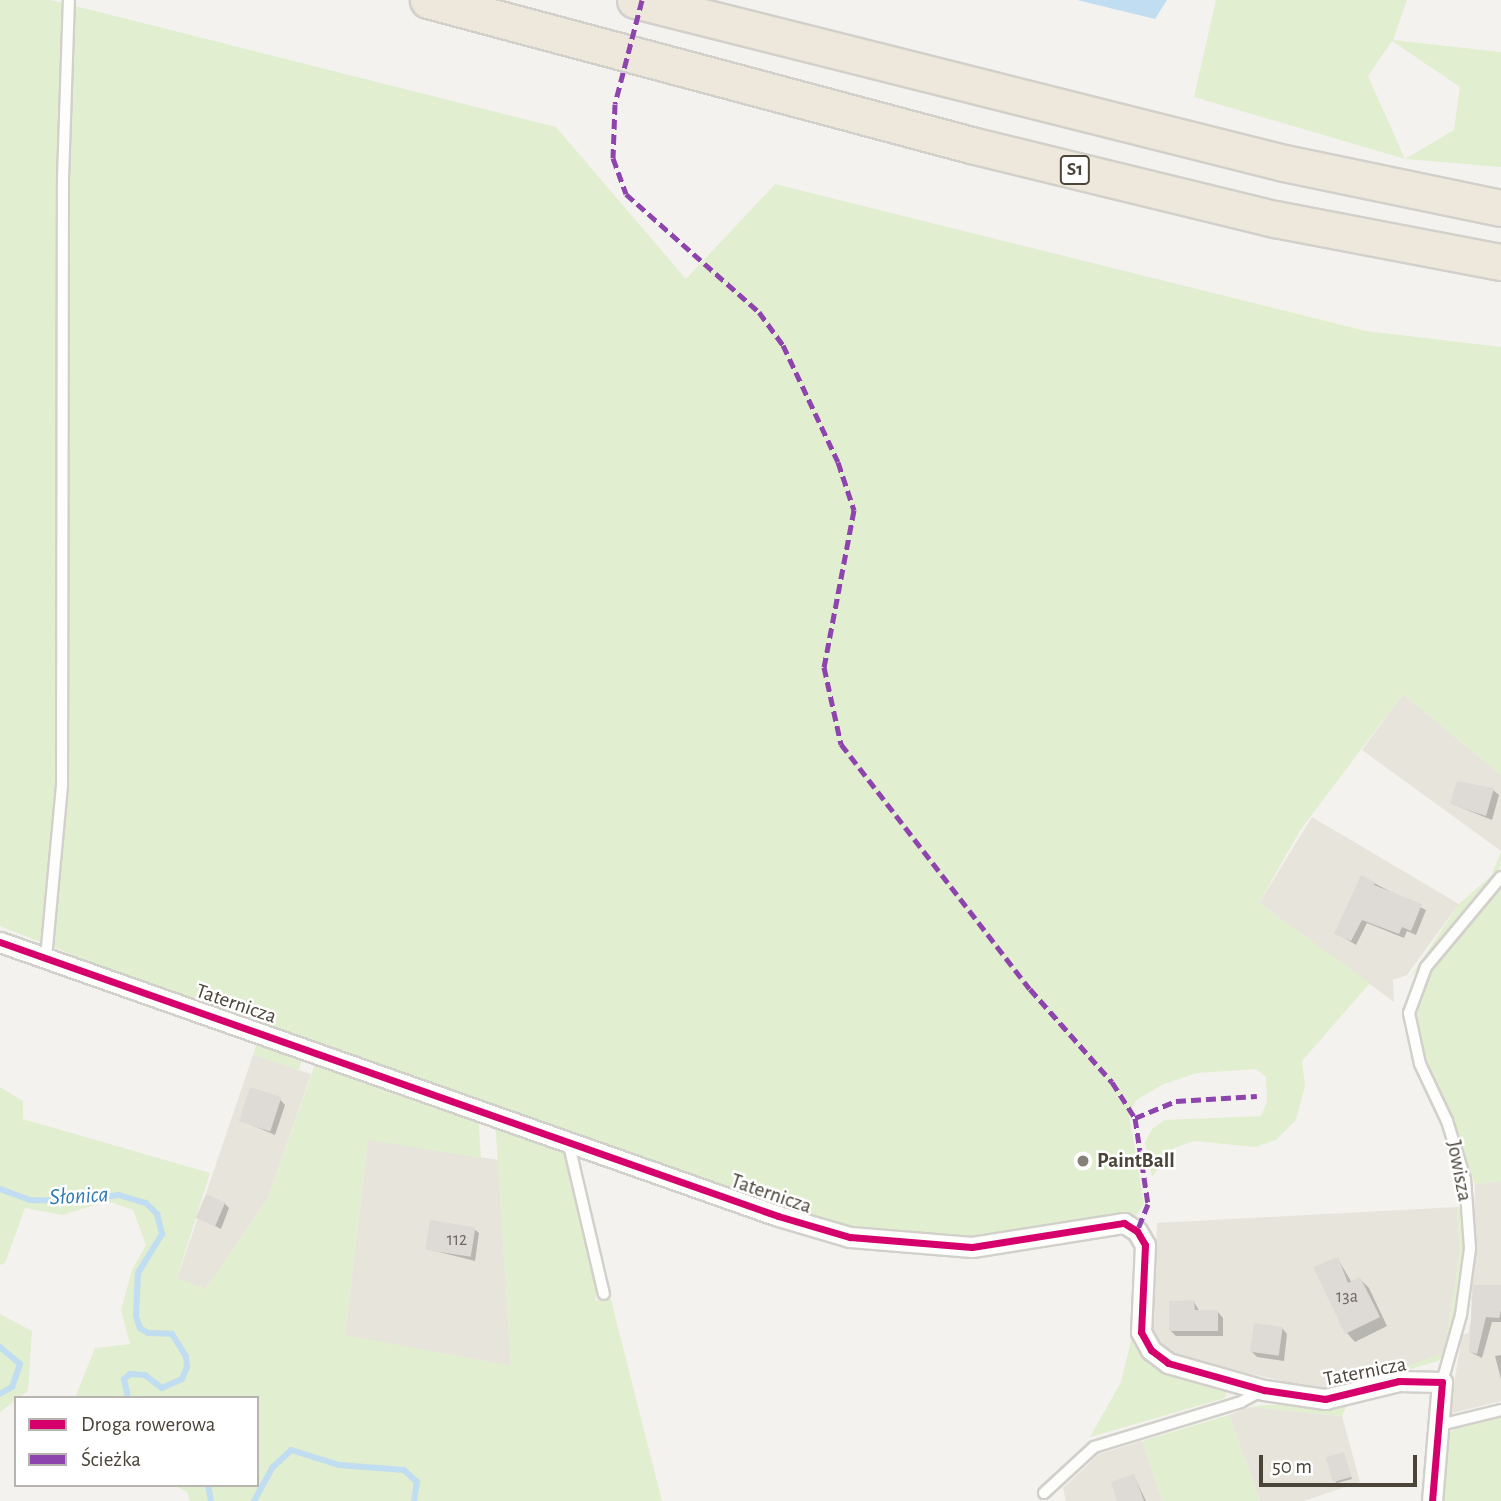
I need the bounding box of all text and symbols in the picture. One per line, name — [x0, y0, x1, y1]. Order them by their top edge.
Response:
road number: S1 — [1059, 154, 1091, 186]
street label: Taternicza — [192, 978, 280, 1030]
street label: Jowisza — [1441, 1138, 1477, 1204]
place label: PaintBall — [1097, 1148, 1175, 1174]
marker: PaintBall — [1075, 1153, 1091, 1169]
street label: Taternicza — [727, 1168, 815, 1220]
water label: Słonica — [49, 1182, 109, 1212]
house number: 112 — [447, 1229, 467, 1251]
house number: 13a — [1336, 1286, 1358, 1308]
street label: Taternicza — [1321, 1352, 1409, 1392]
legend — [14, 1396, 259, 1487]
text: Droga rowerowa — [81, 1414, 215, 1435]
scale bar — [1263, 1442, 1420, 1486]
text: Ścieżka — [81, 1449, 141, 1470]
text: 50 m — [1272, 1456, 1312, 1477]

